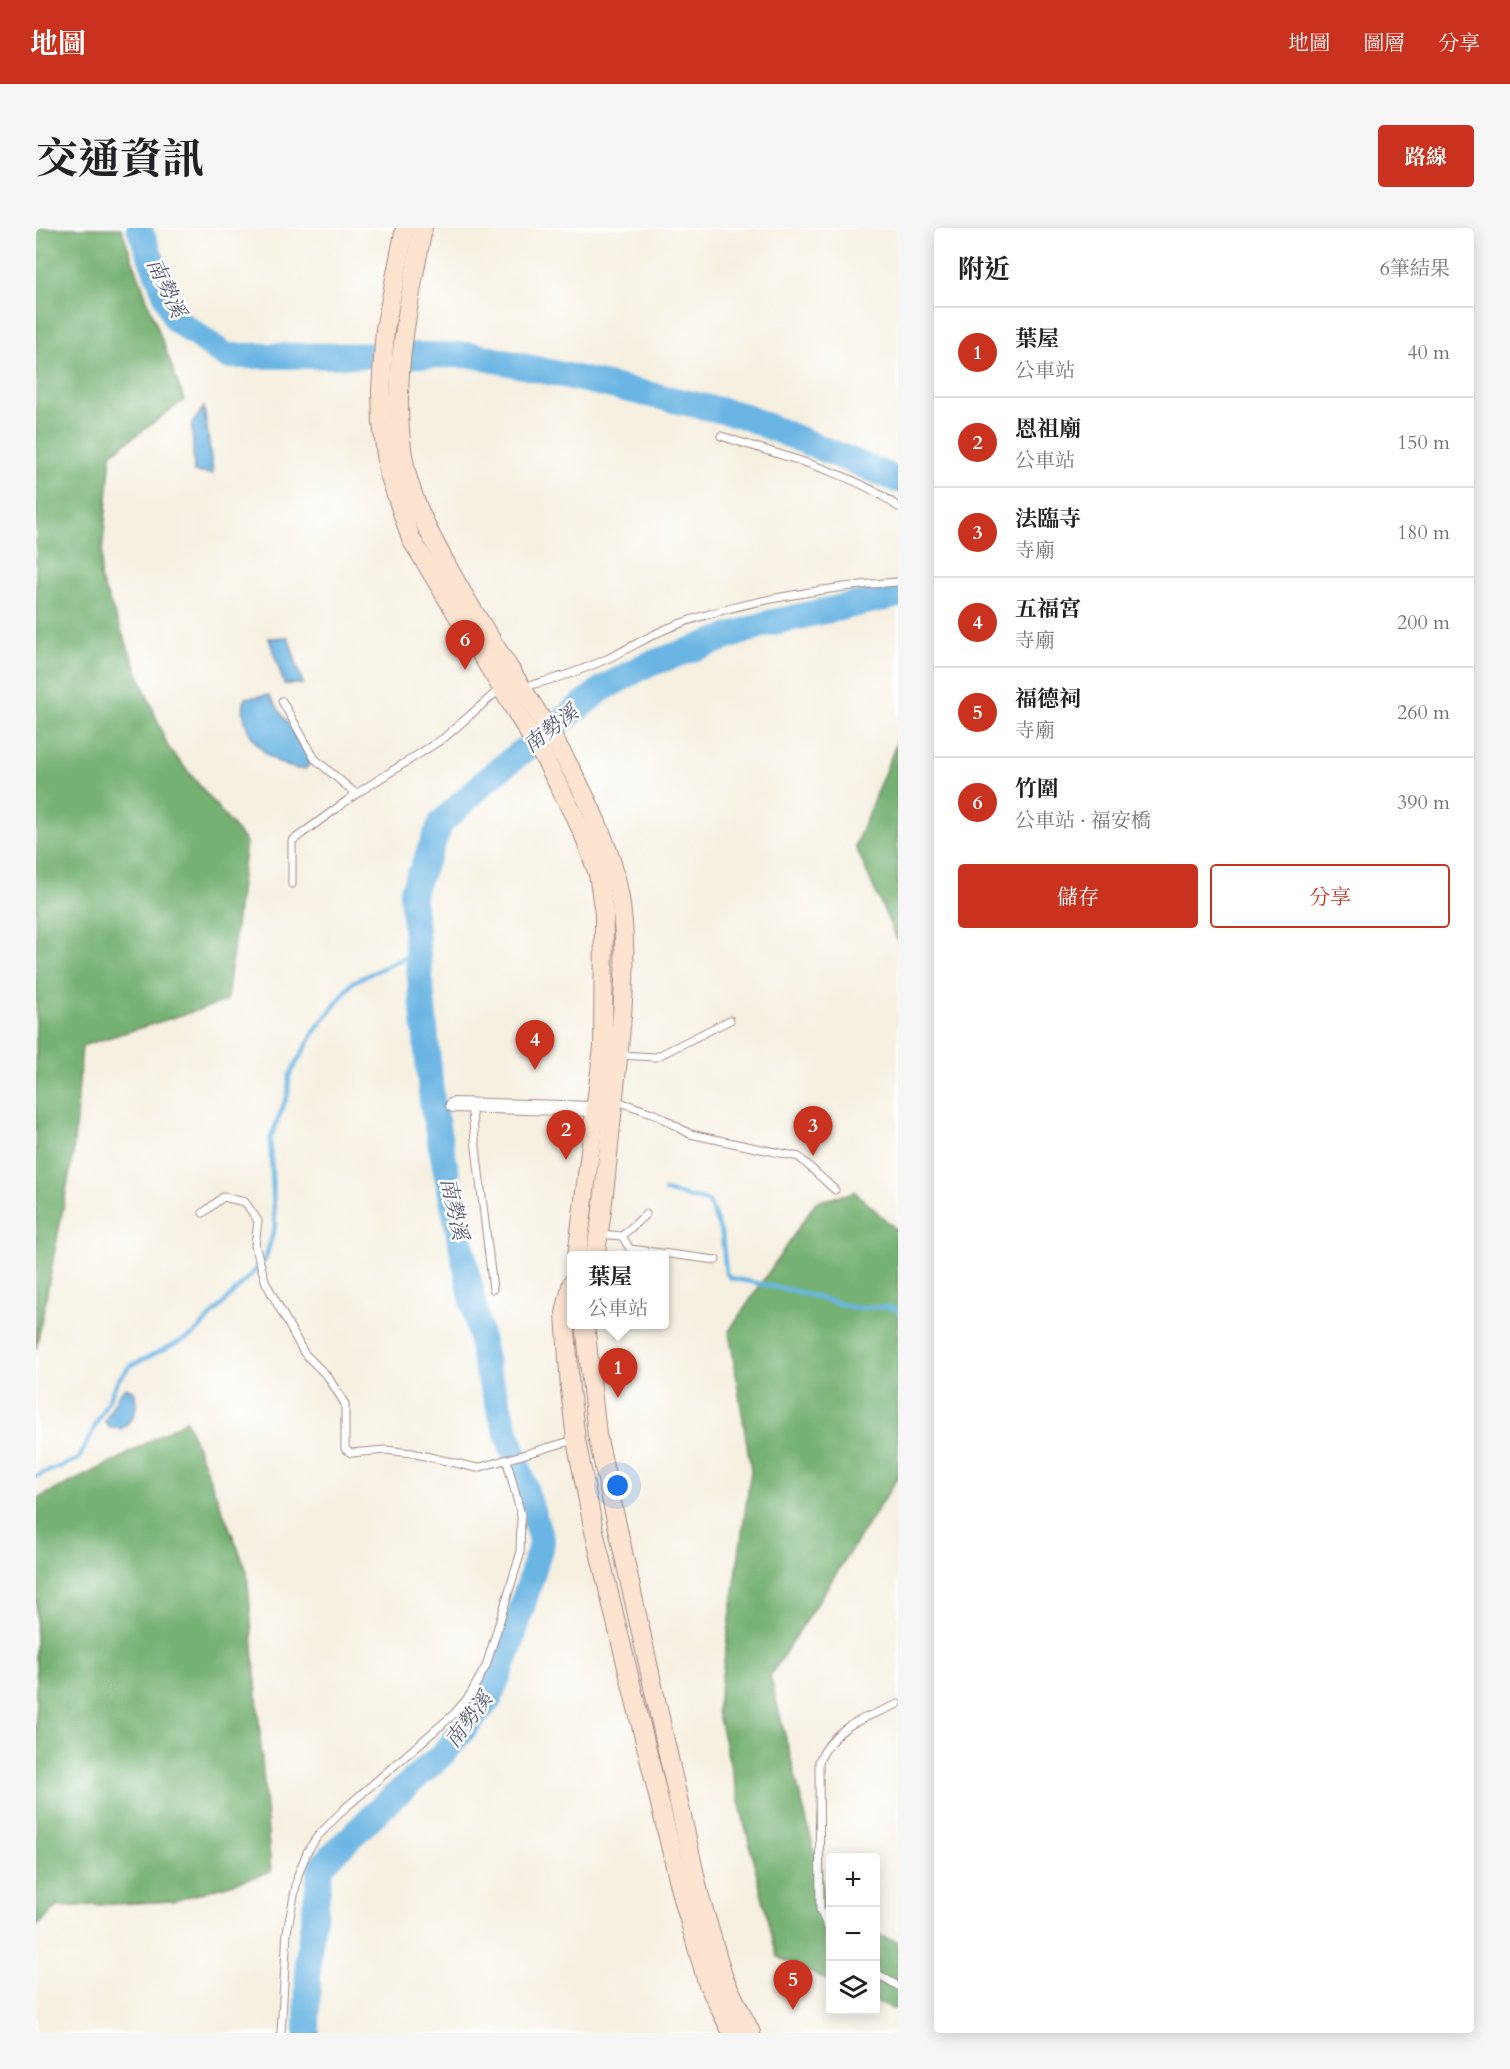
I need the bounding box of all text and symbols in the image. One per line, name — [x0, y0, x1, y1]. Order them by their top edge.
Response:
text: 地圖 — [30, 25, 86, 63]
text: 地圖 — [1288, 29, 1330, 58]
text: 圖層 — [1363, 29, 1405, 58]
text: 分享 — [1438, 29, 1480, 58]
button: 路線 — [1378, 125, 1474, 187]
text: 交通資訊 — [36, 131, 204, 188]
text: 附近 — [958, 252, 1010, 287]
water label: 南勢溪 — [140, 253, 193, 324]
text: 6筆結果 — [1380, 255, 1450, 282]
text: 葉屋 — [1015, 324, 1059, 354]
text: 1 — [972, 339, 983, 366]
text: 40 m — [1407, 339, 1450, 366]
text: 公車站 — [1015, 357, 1075, 384]
text: 恩祖廟 — [1015, 414, 1081, 444]
text: 2 — [972, 429, 983, 456]
text: 150 m — [1397, 429, 1450, 456]
text: 公車站 — [1015, 447, 1075, 474]
text: 法臨寺 — [1015, 504, 1081, 534]
text: 3 — [972, 519, 983, 546]
text: 180 m — [1397, 519, 1450, 546]
text: 寺廟 — [1015, 537, 1055, 564]
text: 五福宮 — [1015, 594, 1081, 624]
text: 4 — [972, 609, 983, 636]
text: 200 m — [1397, 609, 1450, 636]
pin: 6 — [446, 620, 484, 670]
text: 寺廟 — [1015, 627, 1055, 654]
text: 福德祠 — [1015, 684, 1081, 714]
water label: 南勢溪 — [517, 697, 586, 760]
text: 5 — [972, 699, 983, 726]
text: 260 m — [1397, 699, 1450, 726]
text: 寺廟 — [1015, 717, 1055, 744]
text: 竹圍 — [1015, 774, 1059, 804]
text: 6 — [972, 789, 983, 816]
text: 390 m — [1397, 789, 1450, 816]
text: 公車站 · 福安橋 — [1015, 807, 1151, 834]
button: 儲存 — [958, 864, 1198, 928]
button: 分享 — [1210, 864, 1450, 928]
pin: 4 — [516, 1020, 554, 1070]
pin: 3 — [794, 1106, 832, 1156]
pin: 2 — [546, 1110, 586, 1160]
water label: 南勢溪 — [433, 1175, 475, 1245]
popup — [567, 1251, 669, 1329]
text: 葉屋 — [588, 1262, 632, 1292]
text: 公車站 — [588, 1295, 648, 1322]
pin: 1 — [598, 1348, 638, 1398]
your location — [603, 1471, 632, 1500]
water label: 南勢溪 — [438, 1685, 501, 1754]
map controls — [826, 1853, 880, 2015]
button: + — [826, 1853, 880, 1907]
button: − — [826, 1907, 880, 1961]
pin: 5 — [774, 1960, 813, 2010]
button: layers — [826, 1961, 880, 2015]

